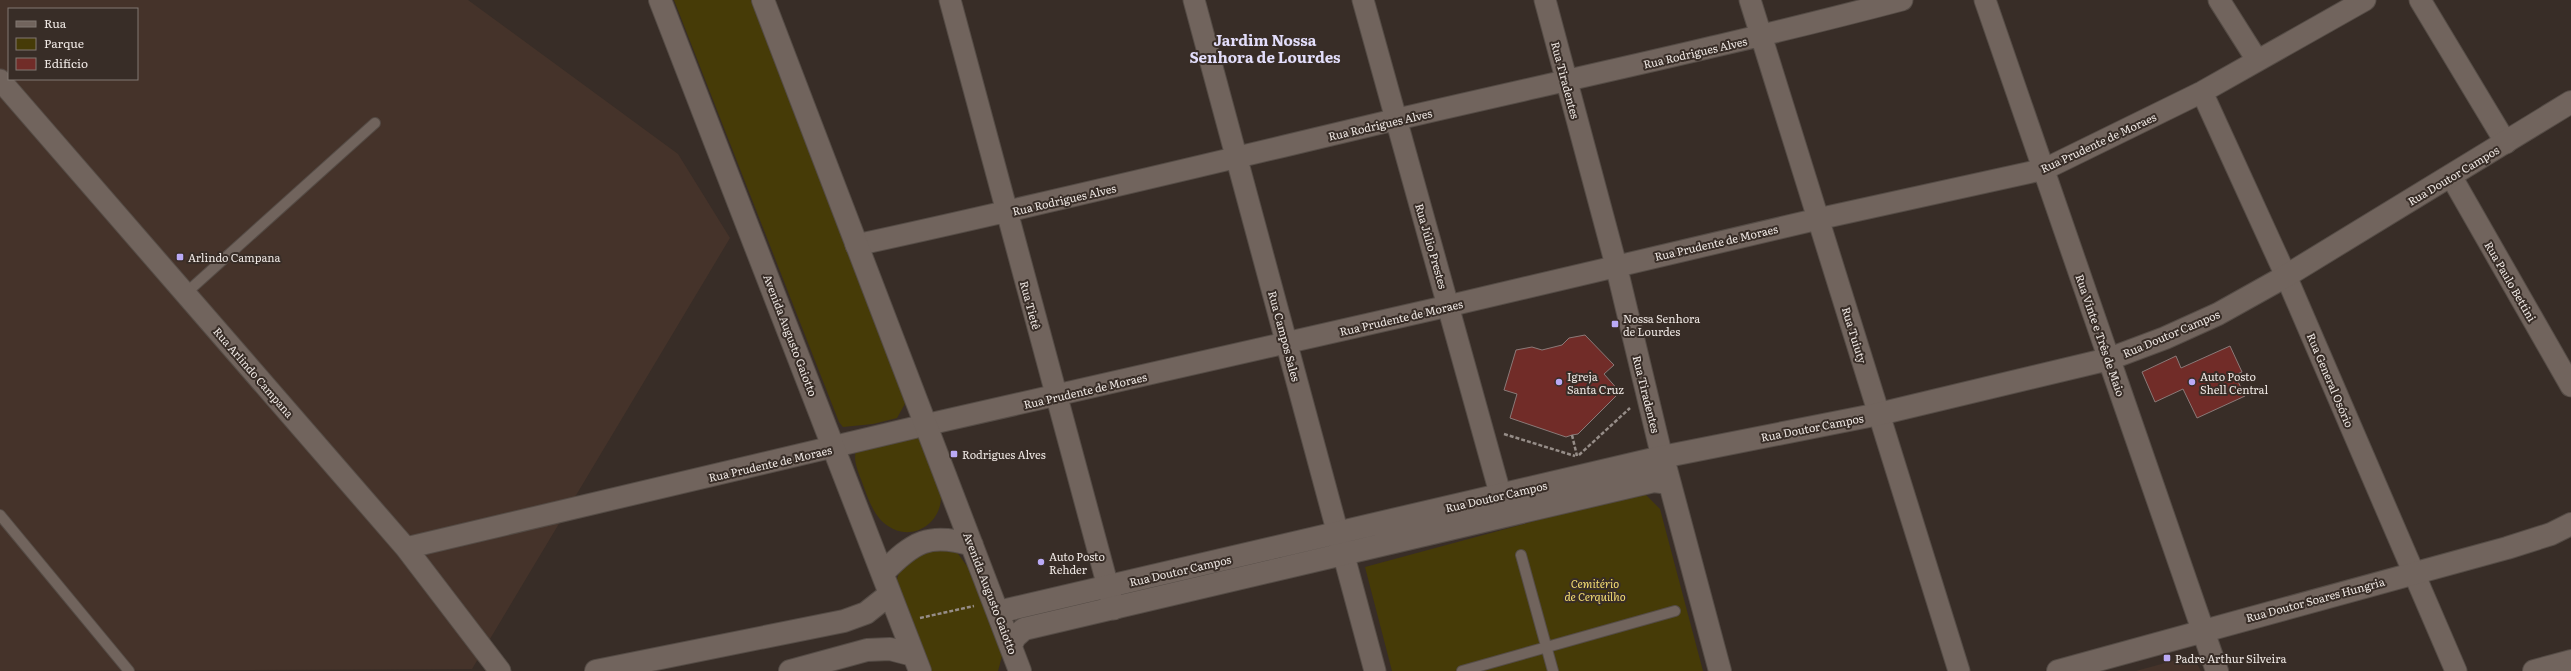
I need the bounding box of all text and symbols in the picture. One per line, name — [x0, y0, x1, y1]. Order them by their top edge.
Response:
legend — [8, 8, 138, 80]
text: Rua — [44, 14, 67, 32]
district label: Jardim Nossa Senhora de Lourdes — [1189, 28, 1341, 68]
street label: Rua Rodrigues Alves — [1641, 32, 1749, 72]
text: Parque — [44, 34, 84, 52]
street label: Rua Tiradentes — [1548, 40, 1584, 120]
text: Edifício — [44, 54, 88, 72]
street label: Rua Rodrigues Alves — [1326, 104, 1434, 144]
street label: Rua Prudente de Moraes — [2037, 108, 2159, 176]
street label: Rua Doutor Campos — [2404, 141, 2502, 209]
street label: Rua Rodrigues Alves — [1010, 179, 1118, 219]
street label: Rua Júlio Prestes — [1412, 201, 1452, 291]
street label: Rua Prudente de Moraes — [1653, 220, 1779, 264]
street label: Rua Paulo Bettini — [2481, 238, 2541, 324]
place label: Arlindo Campana — [188, 249, 281, 265]
marker: Arlindo Campana — [175, 252, 185, 262]
street label: Avenida Augusto Gaiotto — [760, 272, 822, 398]
street label: Rua Vinte e Três de Maio — [2073, 272, 2129, 398]
street label: Rua Tietê — [1017, 279, 1045, 331]
street label: Rua Campos Sales — [1265, 289, 1305, 383]
street label: Rua Prudente de Moraes — [1338, 295, 1464, 339]
street label: Rua Tuiuty — [1839, 305, 1871, 366]
street label: Rua Doutor Campos — [2120, 305, 2222, 361]
place label: Nossa Senhora de Lourdes — [1623, 310, 1700, 339]
marker: Nossa Senhora de Lourdes — [1610, 319, 1620, 329]
street label: Rua Arlindo Campana — [210, 323, 298, 421]
street label: Rua General Osório — [2304, 330, 2358, 430]
street label: Rua Tiradentes — [1630, 354, 1664, 434]
street label: Rua Prudente de Moraes — [1022, 368, 1148, 412]
place label: Igreja Santa Cruz — [1567, 368, 1625, 397]
place label: Auto Posto Shell Central — [2200, 368, 2268, 397]
marker: Igreja Santa Cruz — [1554, 377, 1564, 387]
marker: Auto Posto Shell Central — [2187, 377, 2197, 387]
street label: Rua Doutor Campos — [1759, 409, 1865, 445]
street label: Rua Prudente de Moraes — [707, 441, 833, 485]
place label: Rodrigues Alves — [962, 446, 1046, 462]
marker: Rodrigues Alves — [949, 449, 959, 459]
street label: Rua Doutor Campos — [1443, 476, 1549, 516]
street label: Avenida Augusto Gaiotto — [960, 530, 1022, 656]
place label: Auto Posto Rehder — [1049, 548, 1105, 577]
street label: Rua Doutor Campos — [1127, 550, 1233, 590]
marker: Auto Posto Rehder — [1036, 557, 1046, 567]
street label: Rua Doutor Soares Hungria — [2244, 573, 2386, 625]
park label: Cemitério de Cerquilho — [1564, 575, 1626, 604]
place label: Padre Arthur Silveira — [2175, 650, 2286, 666]
marker: Padre Arthur Silveira — [2162, 653, 2172, 663]

